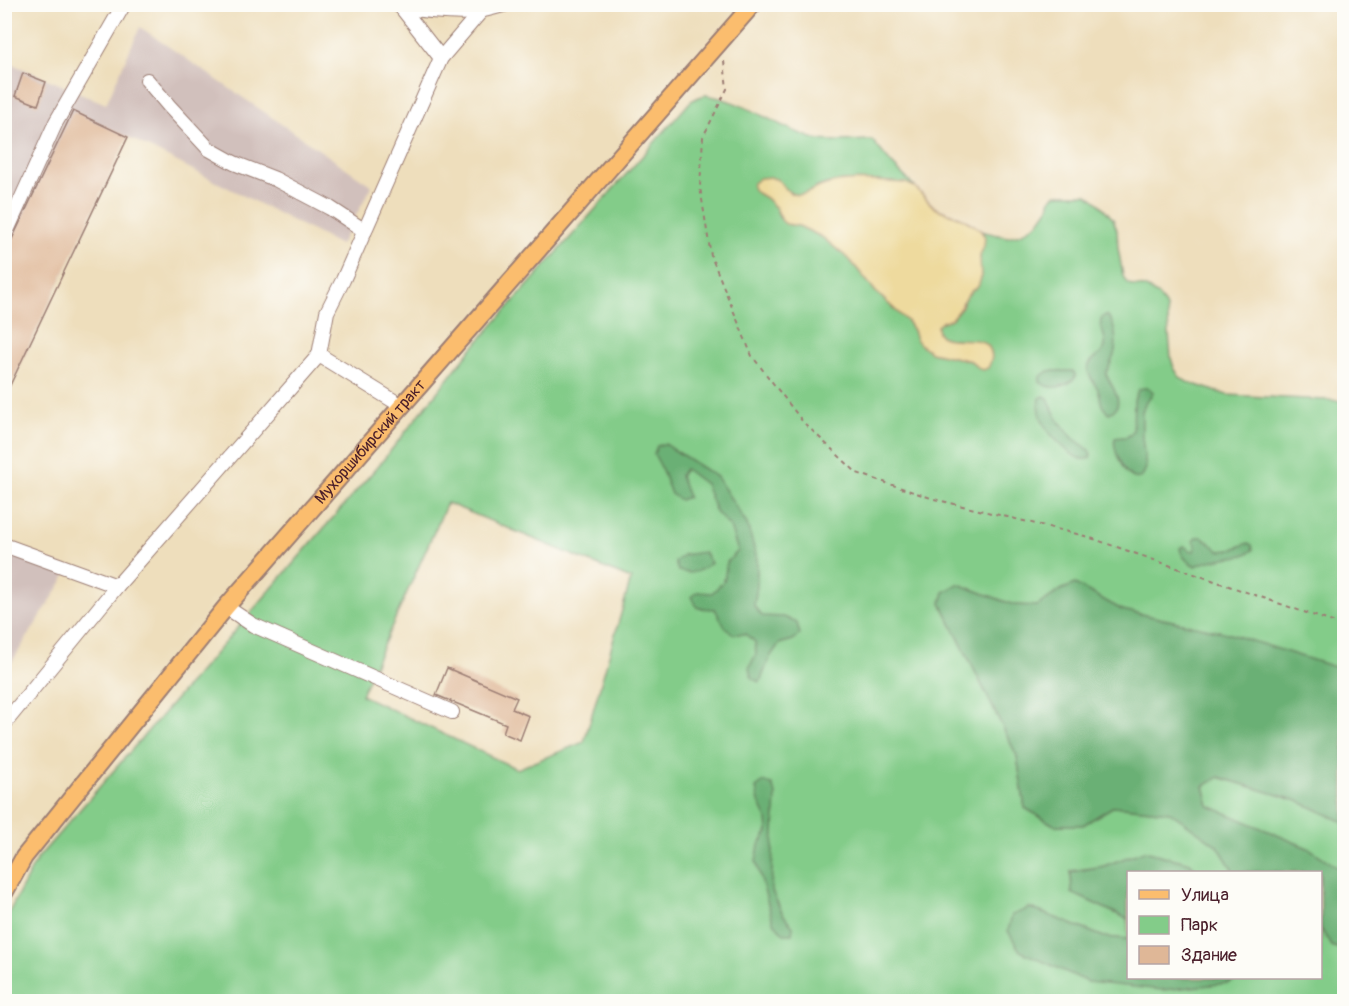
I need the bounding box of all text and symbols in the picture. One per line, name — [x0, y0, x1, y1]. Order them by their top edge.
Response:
street label: Мухоршибирский тракт — [311, 375, 430, 508]
legend — [1127, 871, 1322, 979]
text: Улица — [1181, 884, 1229, 907]
text: Парк — [1181, 914, 1218, 937]
text: Здание — [1181, 944, 1237, 967]

